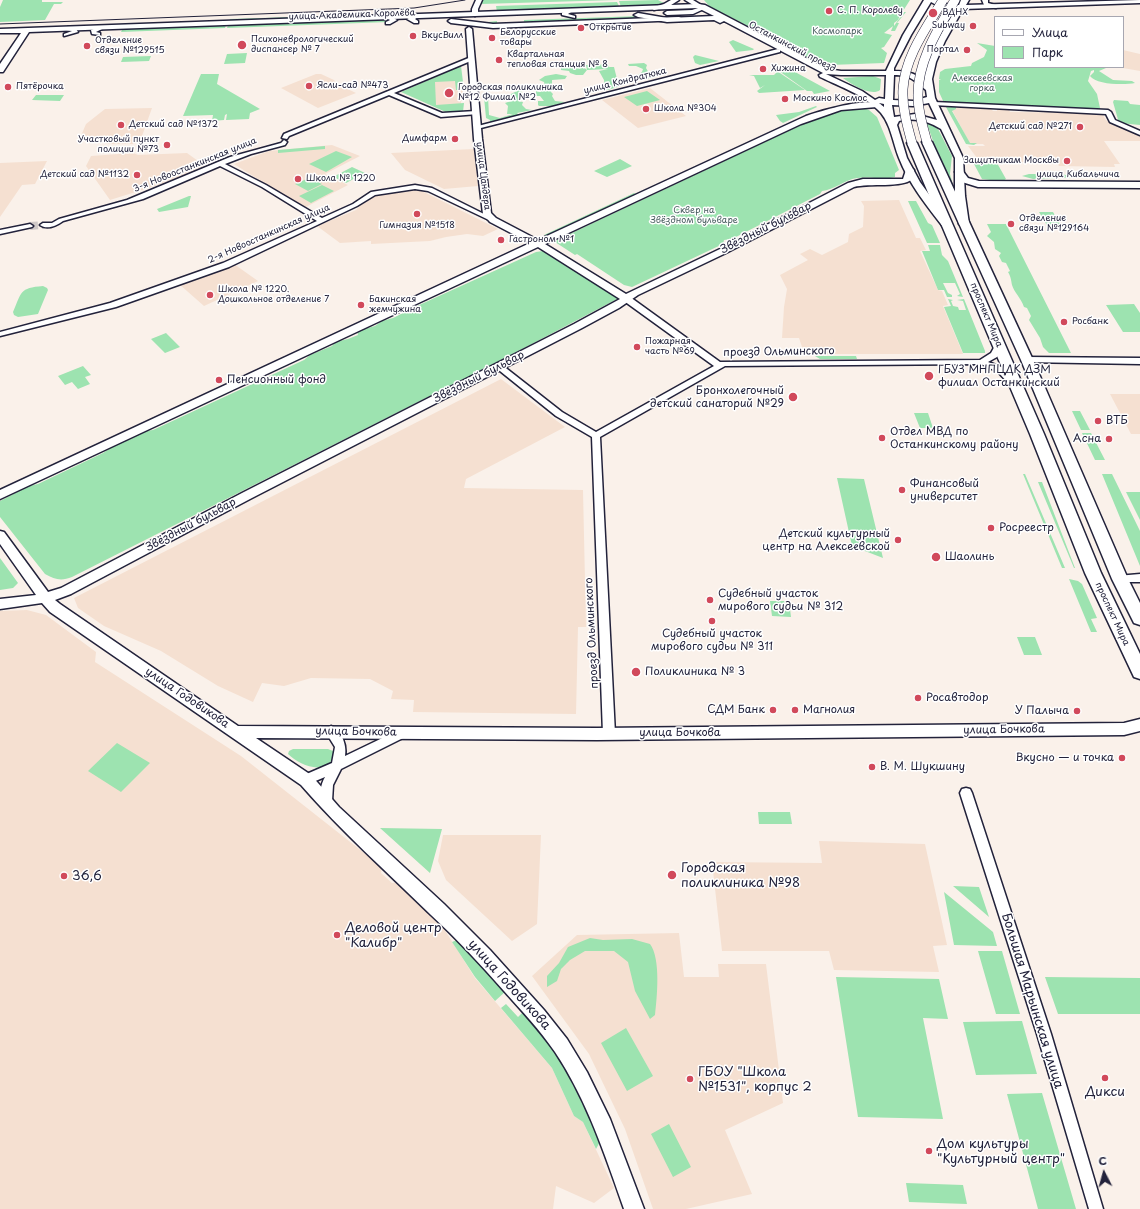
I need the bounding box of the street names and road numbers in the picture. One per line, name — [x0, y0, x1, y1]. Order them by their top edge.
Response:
street label: улица Академика Королёва — [289, 7, 415, 23]
street label: Останкинский проезд — [747, 19, 837, 75]
street label: улица Кондратюка — [583, 65, 667, 97]
street label: 3-я Новоостанкинская улица — [132, 135, 258, 195]
street label: улица Цандера — [473, 141, 493, 211]
street label: улица Кибальчича — [1037, 170, 1119, 180]
street label: Звёздный бульвар — [718, 199, 814, 257]
street label: 2-я Новоостанкинская улица — [206, 202, 332, 266]
street label: проспект Мира — [968, 281, 1004, 349]
street label: проезд Ольминского — [723, 344, 835, 360]
street label: Звёздный бульвар — [431, 348, 527, 406]
street label: Звёздный бульвар — [144, 496, 238, 554]
street label: проезд Ольминского — [582, 577, 602, 689]
street label: проспект Мира — [1093, 581, 1131, 647]
street label: улица Годовикова — [143, 665, 231, 731]
street label: улица Бочкова — [963, 723, 1045, 737]
street label: улица Бочкова — [315, 725, 397, 739]
street label: улица Бочкова — [639, 726, 721, 740]
street label: Большая Марьинская улица — [998, 911, 1066, 1091]
street label: улица Годовикова — [464, 937, 554, 1033]

